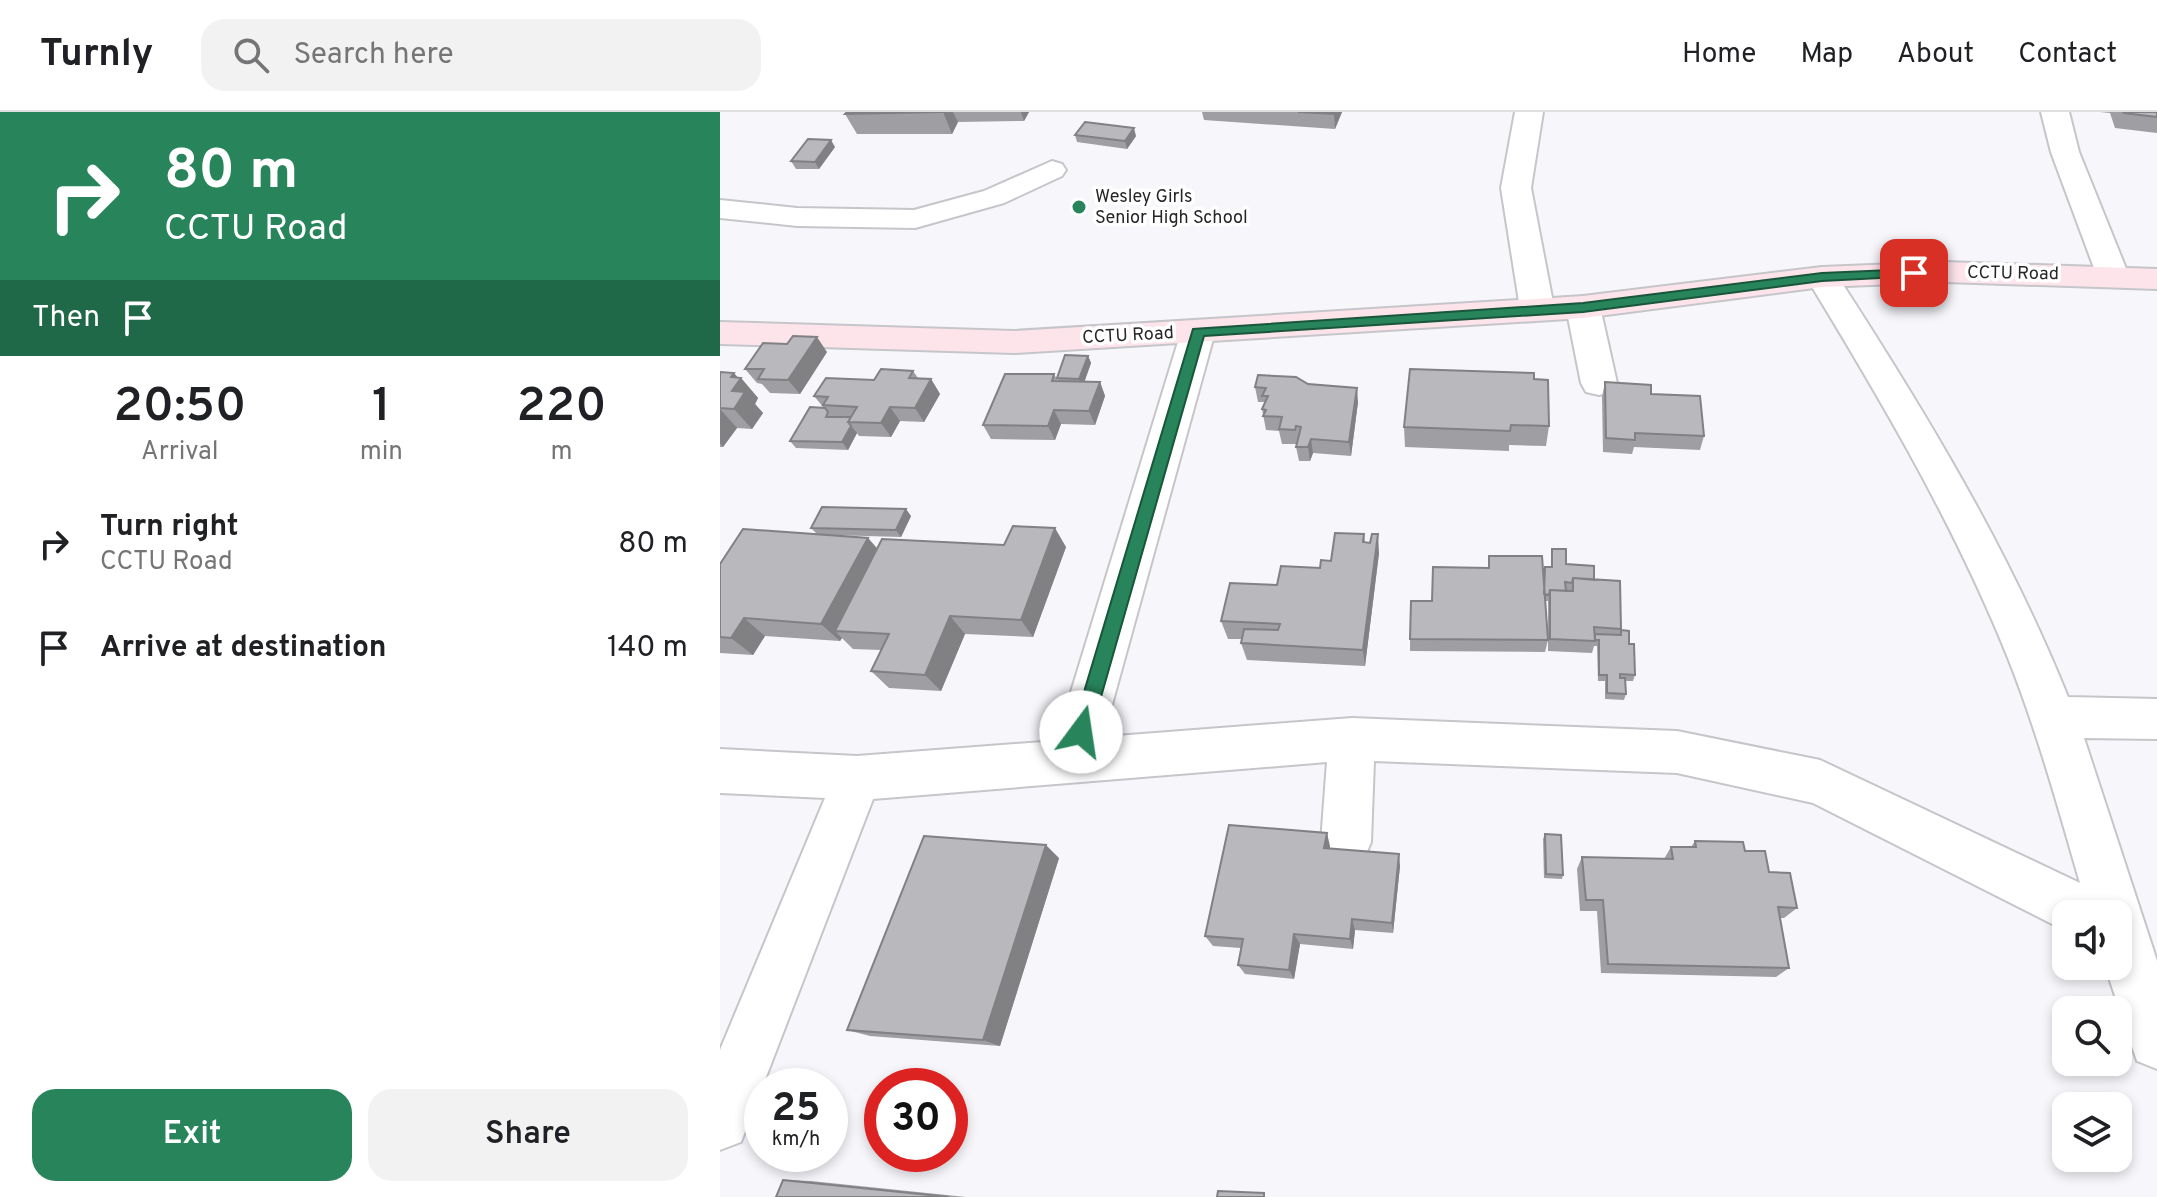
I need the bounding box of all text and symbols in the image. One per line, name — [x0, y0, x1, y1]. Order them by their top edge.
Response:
search box — [201, 19, 761, 91]
text: Turnly — [40, 31, 153, 80]
icon: search — [229, 33, 273, 77]
text: Search here — [293, 37, 454, 74]
text: Home — [1682, 37, 1756, 73]
text: Map — [1800, 37, 1853, 73]
text: About — [1897, 37, 1974, 73]
text: Contact — [2018, 37, 2117, 73]
text: 80 m — [164, 138, 298, 208]
icon: right — [32, 144, 136, 248]
place label: Wesley Girls Senior High School — [1095, 186, 1248, 230]
marker: Wesley Girls Senior High School — [1070, 198, 1088, 216]
text: CCTU Road — [164, 207, 347, 253]
pin — [1880, 239, 1948, 307]
icon: arrive — [1892, 251, 1936, 295]
street label: CCTU Road — [1967, 262, 2059, 286]
icon: arrive — [116, 296, 160, 340]
text: Then — [32, 300, 100, 337]
street label: CCTU Road — [1082, 322, 1174, 350]
text: 20:50 — [113, 378, 246, 438]
text: 1 — [372, 378, 391, 438]
text: 220 — [516, 378, 607, 438]
text: Arrival — [141, 436, 219, 469]
text: min — [360, 436, 403, 469]
text: m — [550, 436, 573, 469]
text: Turn right — [100, 509, 238, 546]
icon: right — [32, 522, 76, 566]
text: 80 m — [618, 526, 688, 563]
text: CCTU Road — [100, 546, 233, 579]
icon: arrive — [32, 626, 76, 670]
text: Arrive at destination — [100, 630, 386, 667]
text: 140 m — [607, 630, 688, 667]
position arrow — [1039, 690, 1123, 774]
map controls — [2052, 900, 2132, 1172]
button: sound — [2052, 900, 2132, 980]
button: search — [2052, 996, 2132, 1076]
speed limit sign: 30 — [864, 1068, 968, 1172]
text: 25 — [772, 1085, 820, 1135]
button: Exit — [32, 1089, 352, 1181]
button: Share — [368, 1089, 688, 1181]
button: layers — [2052, 1092, 2132, 1172]
text: km/h — [772, 1127, 820, 1153]

